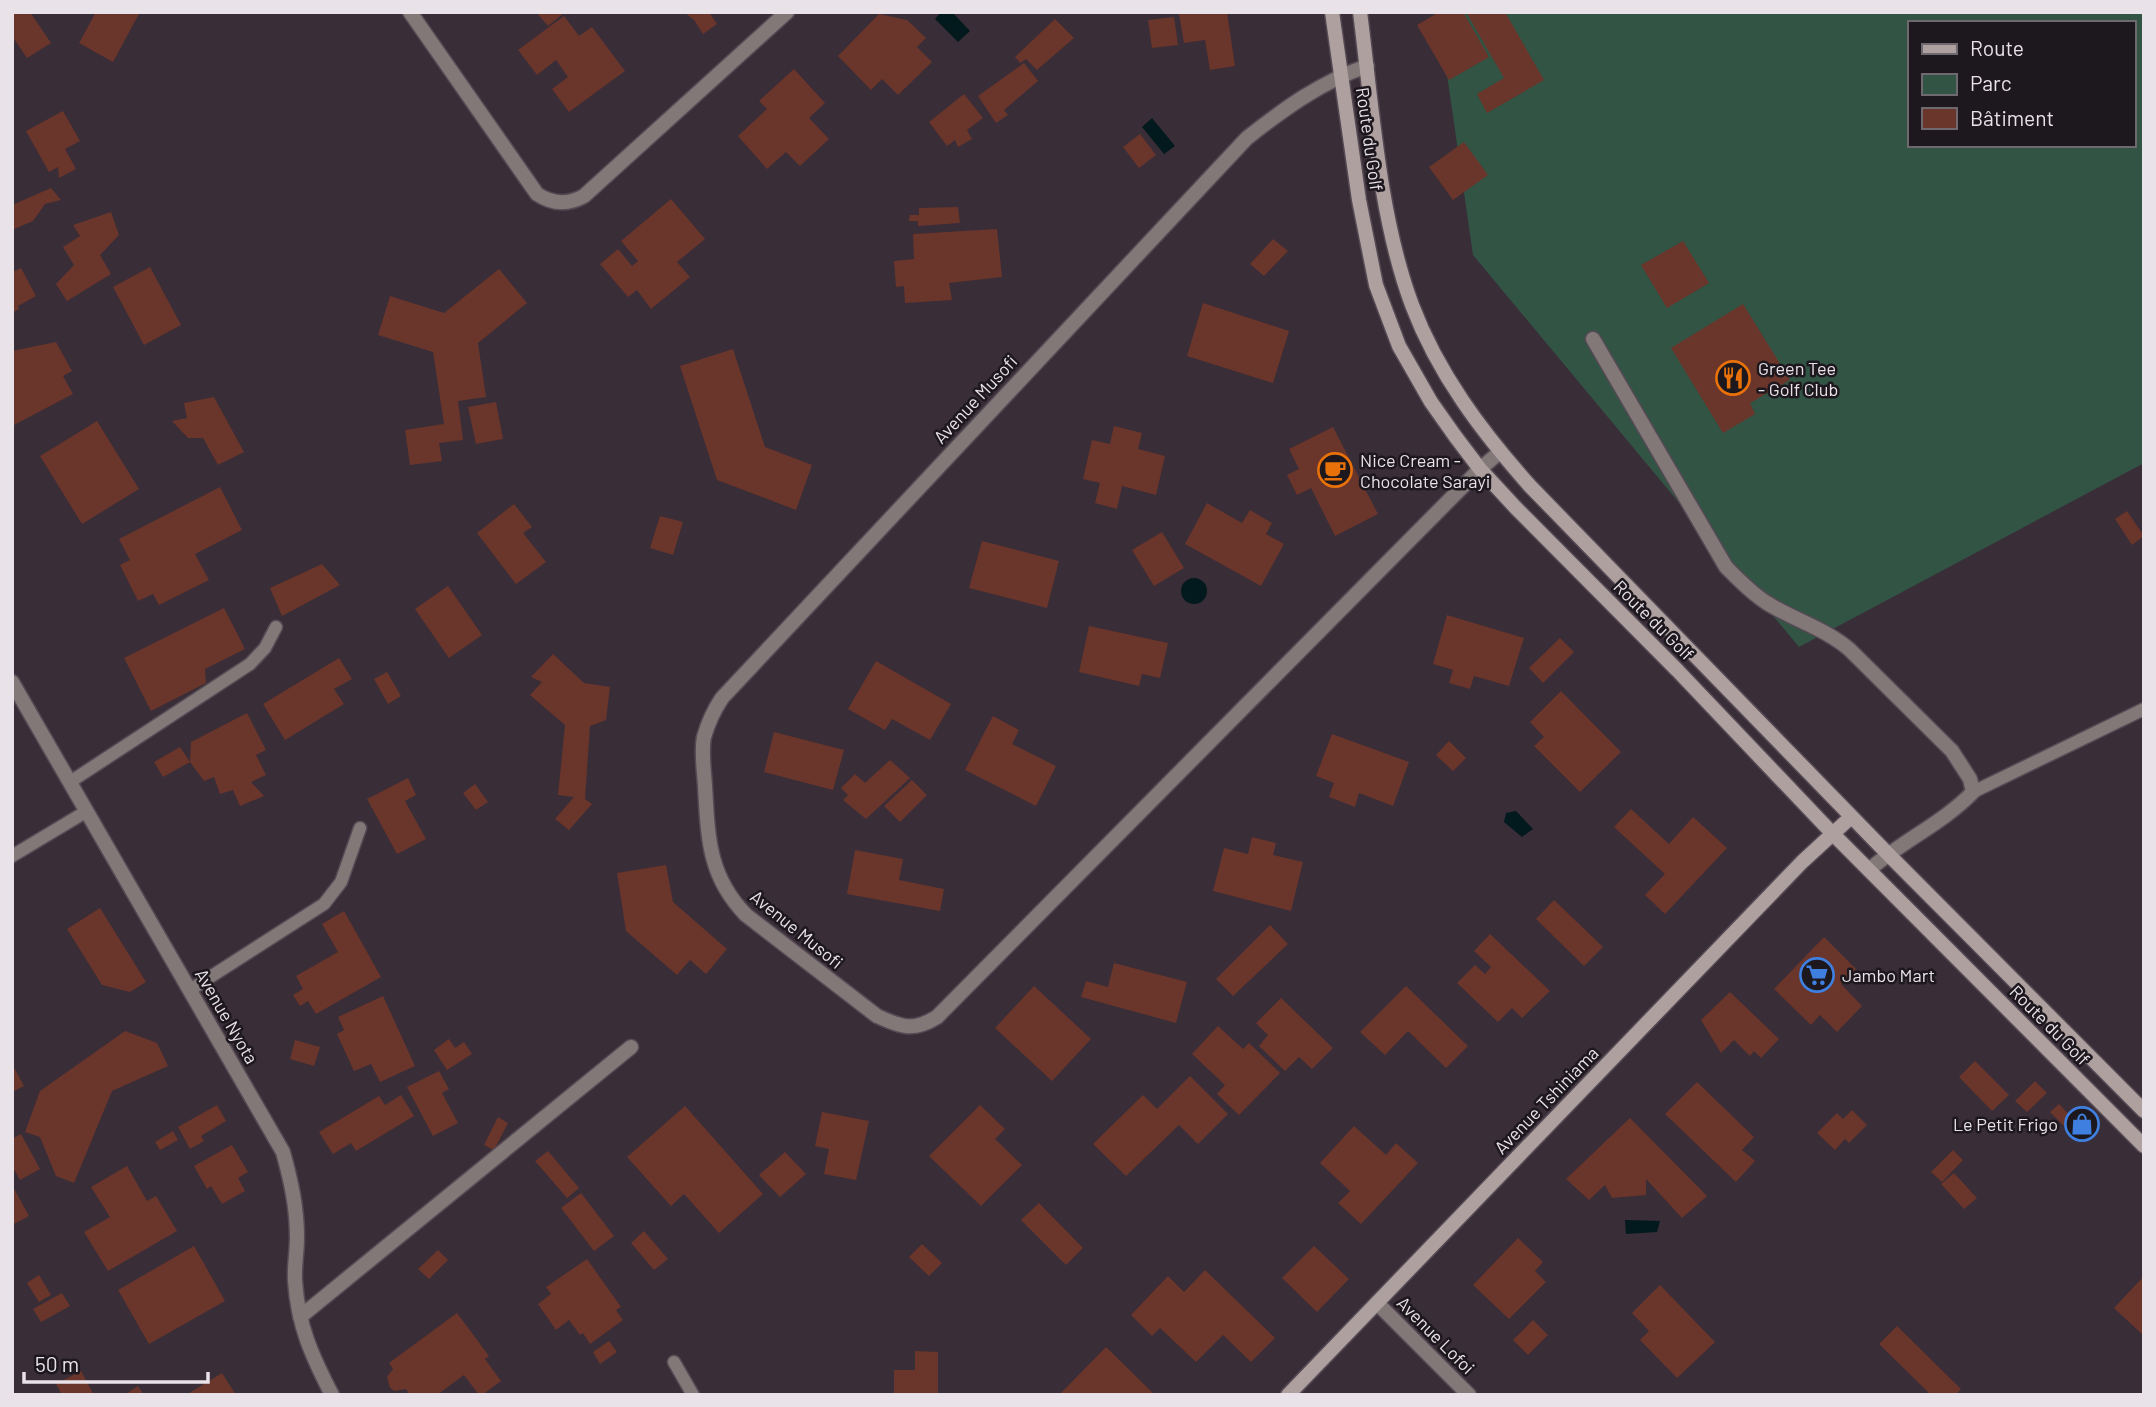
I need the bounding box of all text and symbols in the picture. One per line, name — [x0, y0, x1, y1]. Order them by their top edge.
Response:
legend — [1908, 21, 2135, 147]
text: Route — [1970, 35, 2024, 60]
text: Parc — [1970, 70, 2012, 95]
street label: Route du Golf — [1352, 86, 1388, 192]
text: Bâtiment — [1970, 105, 2054, 130]
street label: Avenue Musofi — [928, 350, 1022, 448]
place label: Green Tee - Golf Club — [1758, 357, 1838, 400]
restaurant icon: Green Tee - Golf Club — [1714, 359, 1752, 397]
place label: Nice Cream - Chocolate Sarayi — [1360, 449, 1490, 492]
cafe icon: Nice Cream - Chocolate Sarayi — [1316, 451, 1354, 489]
street label: Route du Golf — [1609, 575, 1699, 665]
street label: Avenue Musofi — [746, 885, 848, 973]
supermarket icon: Jambo Mart — [1798, 956, 1836, 994]
street label: Avenue Nyota — [191, 964, 263, 1068]
place label: Jambo Mart — [1842, 964, 1935, 986]
street label: Route du Golf — [2005, 980, 2095, 1070]
street label: Avenue Tshiniama — [1489, 1042, 1603, 1158]
shop icon: Le Petit Frigo — [2063, 1105, 2101, 1143]
place label: Le Petit Frigo — [1953, 1113, 2058, 1135]
street label: Avenue Lofoi — [1393, 1292, 1479, 1378]
scale bar — [24, 1340, 208, 1384]
text: 50 m — [35, 1351, 79, 1376]

